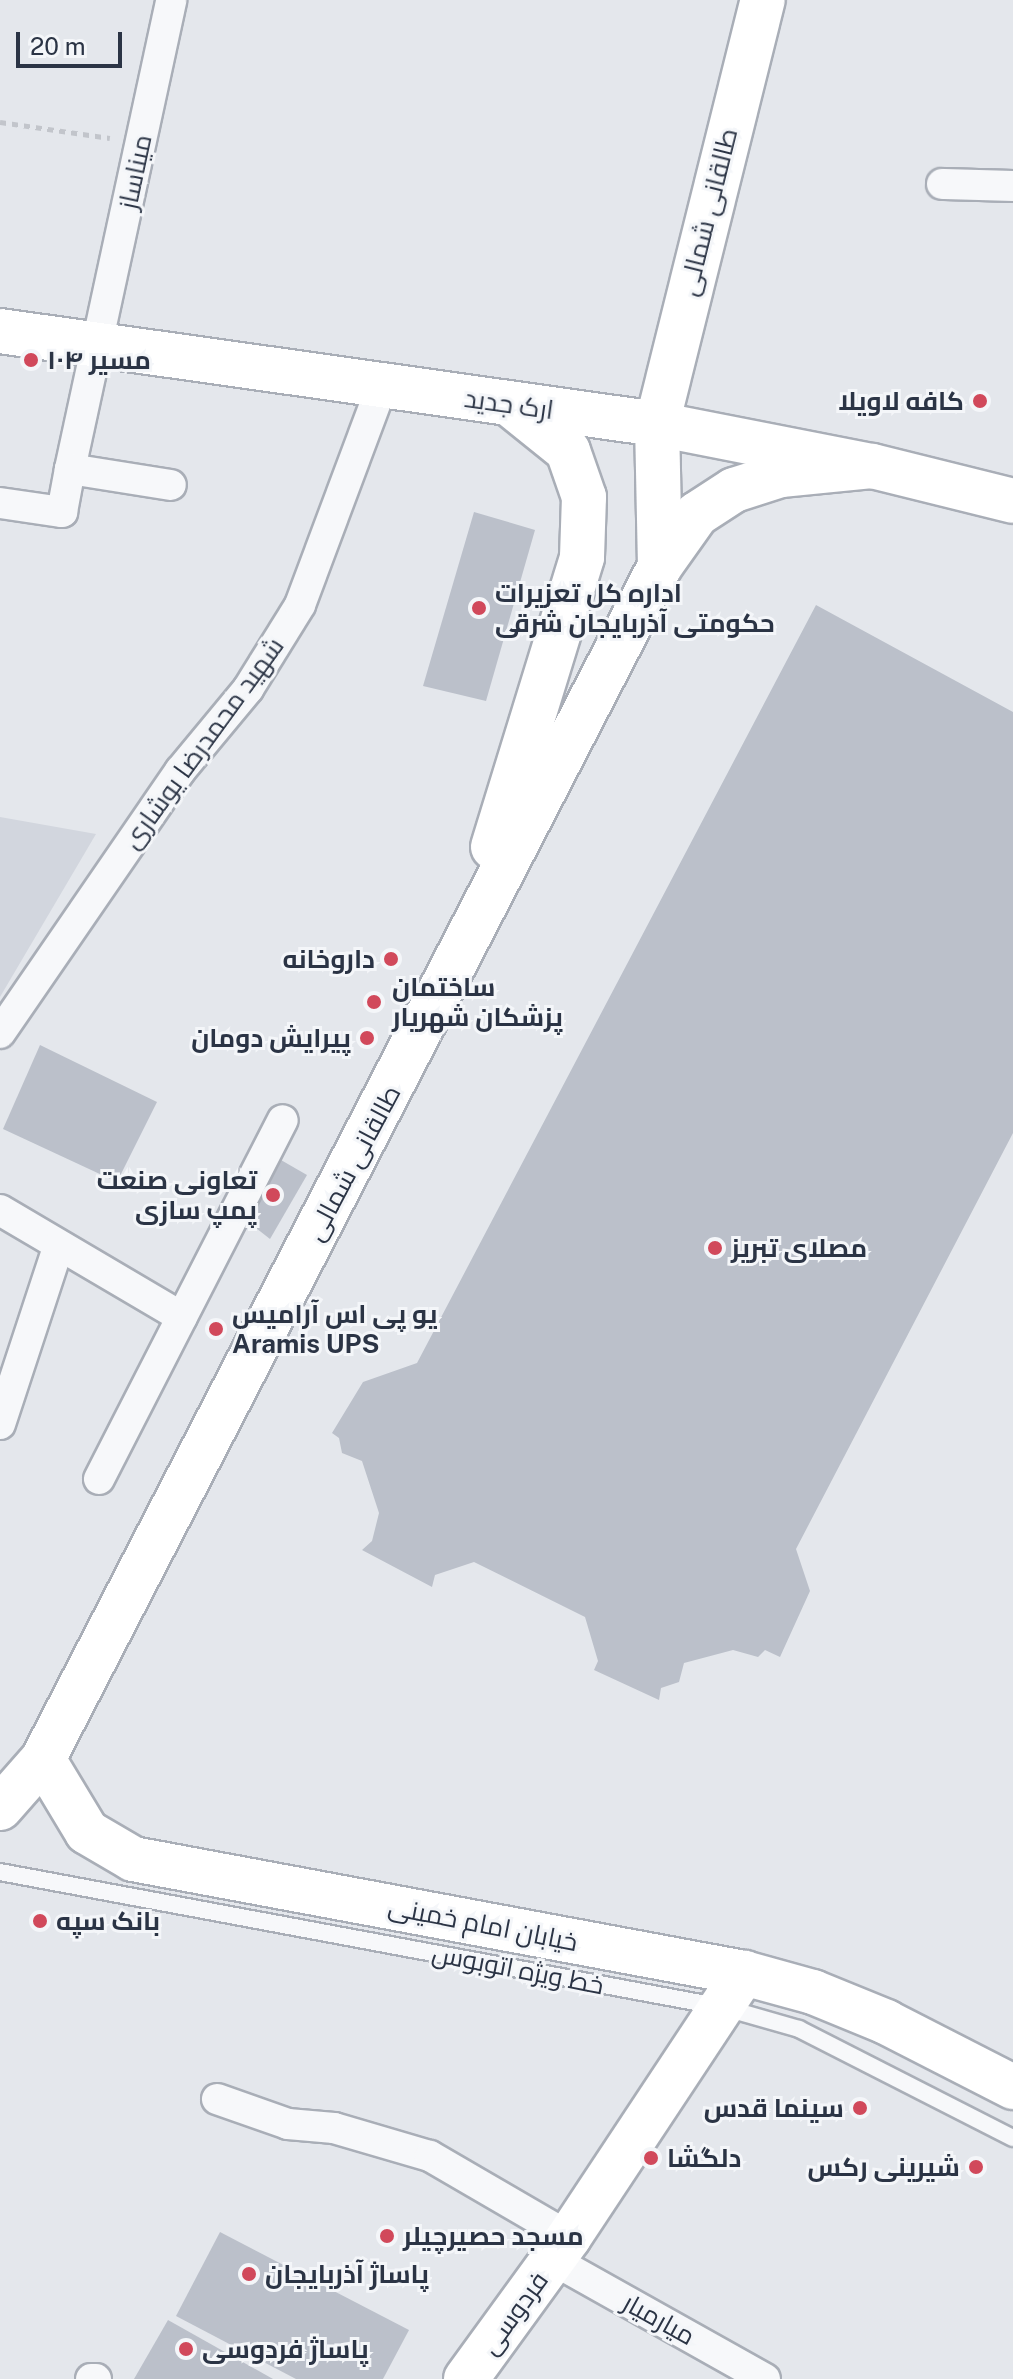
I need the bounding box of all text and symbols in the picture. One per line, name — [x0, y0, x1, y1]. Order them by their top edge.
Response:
scale bar — [20, 16, 126, 66]
text: 20 m — [30, 32, 86, 60]
street label: طالقانی شمالی — [672, 125, 744, 299]
street label: میناساز — [112, 132, 158, 212]
place label: مسیر ۱۰۴ — [47, 344, 151, 376]
marker: مسیر ۱۰۴ — [22, 351, 40, 369]
street label: ارک جدید — [462, 382, 556, 426]
place label: کافه لاویلا — [838, 385, 964, 417]
marker: کافه لاویلا — [971, 392, 989, 410]
place label: اداره کل تعزیرات حکومتی آذربایجان شرقی — [495, 577, 775, 638]
marker: اداره کل تعزیرات حکومتی آذربایجان شرقی — [470, 599, 488, 617]
street label: شهید محمدرضا یوشاری — [116, 631, 290, 855]
place label: داروخانه — [282, 943, 375, 975]
marker: داروخانه — [382, 950, 400, 968]
place label: ساختمان پزشکان شهریار — [392, 971, 563, 1032]
marker: ساختمان پزشکان شهریار — [363, 991, 385, 1013]
place label: پیرایش دومان — [191, 1022, 351, 1054]
marker: پیرایش دومان — [358, 1029, 376, 1047]
street label: طالقانی شمالی — [299, 1080, 407, 1246]
place label: تعاونی صنعت پمپ سازی — [97, 1164, 257, 1226]
marker: تعاونی صنعت پمپ سازی — [264, 1186, 282, 1204]
place label: مصلای تبریز — [731, 1232, 867, 1264]
marker: مصلای تبریز — [706, 1239, 724, 1257]
place label: یو پی اس آرامیس Aramis UPS — [232, 1298, 438, 1360]
marker: یو پی اس آرامیس Aramis UPS — [207, 1320, 225, 1338]
street label: خیابان امام خمینی — [386, 1890, 580, 1958]
place label: بانک سپه — [56, 1905, 160, 1937]
marker: بانک سپه — [31, 1912, 49, 1930]
street label: خط ویژه اتوبوس — [429, 1937, 607, 2001]
place label: سینما قدس — [704, 2092, 844, 2124]
marker: سینما قدس — [851, 2099, 869, 2117]
place label: دلگشا — [667, 2142, 741, 2174]
marker: دلگشا — [642, 2149, 660, 2167]
place label: شیرینی رکس — [808, 2151, 960, 2183]
marker: شیرینی رکس — [967, 2158, 985, 2176]
place label: مسجد حصیرچیلر — [403, 2220, 584, 2252]
marker: مسجد حصیرچیلر — [378, 2227, 396, 2245]
place label: پاساژ آذربایجان — [265, 2258, 429, 2290]
marker: پاساژ آذربایجان — [240, 2265, 258, 2283]
street label: فردوسی — [474, 2265, 554, 2361]
street label: میارمیار — [617, 2287, 701, 2351]
place label: پاساژ فردوسی — [202, 2333, 369, 2365]
marker: پاساژ فردوسی — [177, 2340, 195, 2358]

